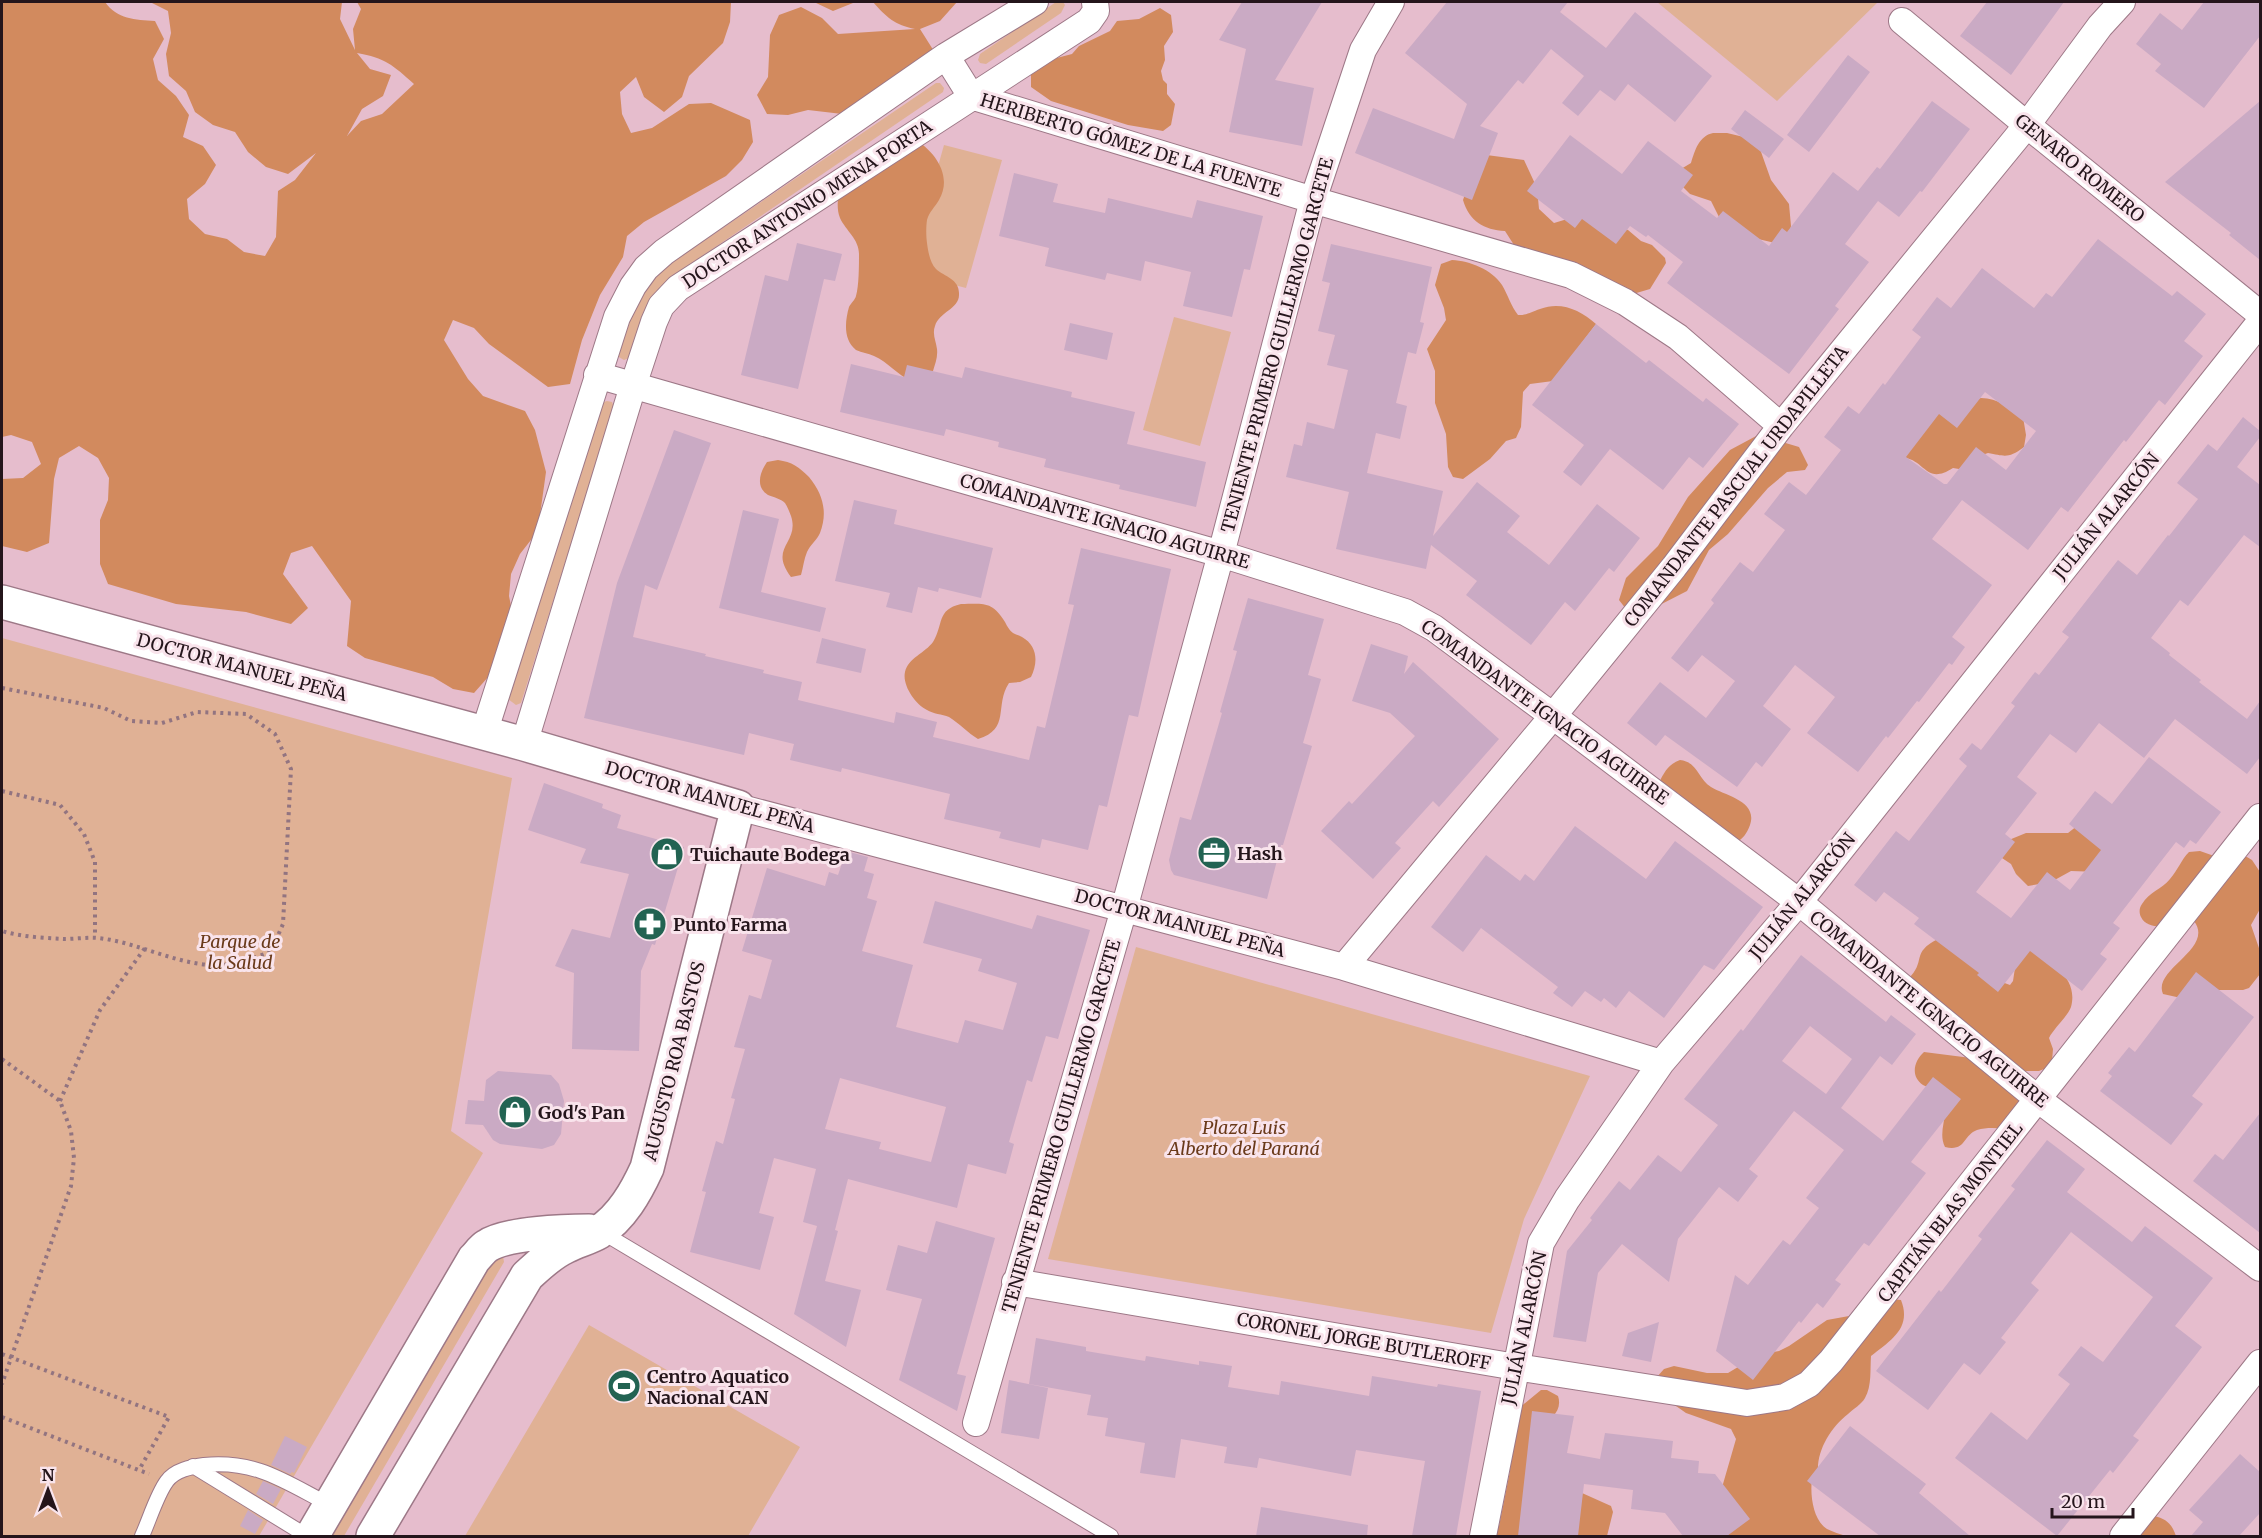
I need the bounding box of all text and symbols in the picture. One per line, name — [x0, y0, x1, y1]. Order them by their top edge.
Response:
street label: HERIBERTO GÓMEZ DE LA FUENTE — [978, 88, 1285, 202]
street label: GENARO ROMERO — [2011, 109, 2149, 227]
street label: DOCTOR ANTONIO MENA PORTA — [678, 114, 936, 293]
street label: TENIENTE PRIMERO GUILLERMO GARCETE — [1216, 155, 1338, 535]
street label: COMANDANTE PASCUAL URDAPILLETA — [1619, 340, 1853, 631]
street label: JULIÁN ALARCÓN — [2047, 448, 2164, 585]
street label: COMANDANTE IGNACIO AGUIRRE — [957, 469, 1253, 574]
street label: COMANDANTE IGNACIO AGUIRRE — [1417, 614, 1674, 810]
street label: DOCTOR MANUEL PEÑA — [134, 628, 350, 706]
street label: DOCTOR MANUEL PEÑA — [603, 756, 818, 838]
street label: JULIÁN ALARCÓN — [1743, 828, 1860, 965]
office icon: Hash — [1196, 835, 1232, 871]
shop icon: Tuichaute Bodega — [649, 836, 685, 872]
place label: Hash — [1237, 842, 1283, 865]
place label: Tuichaute Bodega — [690, 843, 850, 866]
street label: DOCTOR MANUEL PEÑA — [1072, 884, 1288, 962]
pharmacy icon: Punto Farma — [632, 906, 668, 942]
street label: COMANDANTE IGNACIO AGUIRRE — [1805, 906, 2053, 1113]
place label: Punto Farma — [673, 913, 787, 936]
park label: Parque de la Salud — [200, 930, 280, 974]
street label: TENIENTE PRIMERO GUILLERMO GARCETE — [997, 936, 1126, 1315]
street label: AUGUSTO ROA BASTOS — [638, 959, 710, 1164]
shop icon: God's Pan — [497, 1094, 533, 1130]
place label: God's Pan — [538, 1101, 625, 1124]
park label: Plaza Luis Alberto del Paraná — [1166, 1116, 1320, 1160]
street label: CAPITÁN BLAS MONTIEL — [1872, 1117, 2028, 1307]
street label: JULIÁN ALARCÓN — [1496, 1249, 1551, 1408]
street label: CORONEL JORGE BUTLEROFF — [1235, 1307, 1493, 1375]
place label: Centro Aquatico Nacional CAN — [647, 1365, 789, 1409]
sports icon: Centro Aquatico Nacional CAN — [606, 1368, 642, 1404]
north arrow — [18, 1460, 78, 1520]
text: N — [42, 1465, 55, 1485]
scale bar — [2052, 1481, 2133, 1519]
text: 20 m — [2061, 1490, 2105, 1513]

